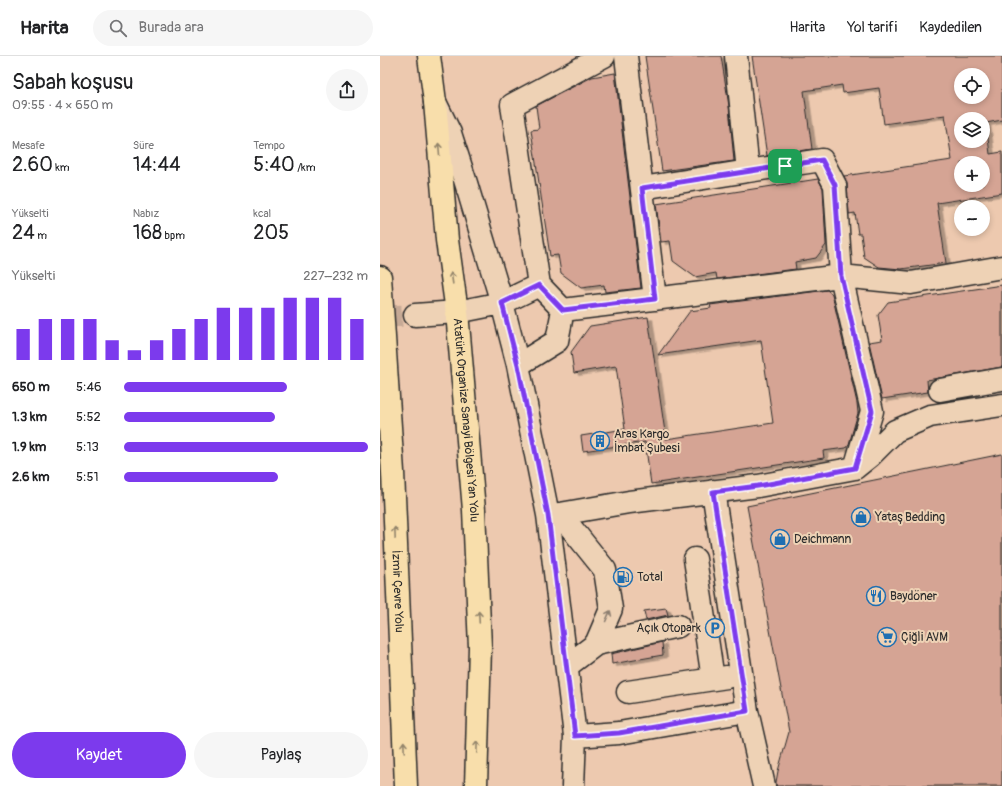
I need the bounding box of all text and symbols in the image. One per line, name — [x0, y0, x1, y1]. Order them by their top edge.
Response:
search box — [93, 10, 373, 46]
text: Harita — [20, 16, 69, 40]
icon: search — [107, 17, 129, 39]
text: Burada ara — [139, 18, 204, 37]
text: Harita — [789, 19, 825, 36]
text: Yol tarifi — [847, 19, 897, 36]
text: Kaydedilen — [919, 19, 982, 36]
text: Sabah koşusu — [12, 68, 134, 96]
map controls — [954, 68, 990, 236]
button: locate — [954, 68, 990, 104]
button: share — [326, 69, 368, 111]
text: 09:55 · 4 × 650 m — [12, 97, 113, 113]
button: layers — [954, 112, 990, 148]
text: Mesafe — [12, 139, 45, 152]
text: Süre — [133, 139, 154, 152]
text: Tempo — [253, 139, 285, 152]
one-way arrow — [435, 143, 442, 156]
pin — [768, 149, 802, 183]
text: 2.60 — [12, 152, 53, 177]
text: 14:44 — [133, 152, 181, 177]
text: 5:40 — [253, 152, 295, 177]
icon: arrive — [774, 155, 796, 177]
button: + — [954, 156, 990, 192]
text: km — [53, 161, 70, 174]
text: /km — [295, 161, 315, 174]
button: − — [954, 200, 990, 236]
text: Yükselti — [12, 207, 49, 220]
text: Nabız — [133, 207, 159, 220]
text: kcal — [253, 207, 271, 220]
text: 24 — [12, 220, 35, 245]
text: 168 — [133, 220, 162, 245]
text: 205 — [253, 220, 289, 245]
text: m — [35, 229, 47, 242]
text: bpm — [162, 229, 185, 242]
text: Yükselti — [12, 268, 55, 284]
text: 227–232 m — [303, 268, 368, 284]
one-way arrow — [448, 272, 456, 285]
street label: Atatürk Organize Sanayi Bölgesi Yan Yolu — [450, 317, 482, 522]
text: 650 m — [12, 379, 50, 395]
text: 5:46 — [76, 379, 102, 395]
text: 1.3 km — [12, 409, 47, 425]
text: 5:52 — [76, 409, 101, 425]
place label: Aras Kargo İmbat Şubesi — [614, 427, 680, 456]
building icon: Aras Kargo İmbat Şubesi — [589, 430, 611, 452]
text: 1.9 km — [12, 439, 46, 455]
text: 5:13 — [76, 439, 99, 455]
text: 2.6 km — [12, 469, 49, 485]
text: 5:51 — [76, 469, 99, 485]
shop icon: Yataş Bedding — [850, 506, 872, 528]
place label: Yataş Bedding — [874, 510, 945, 525]
one-way arrow — [392, 527, 399, 540]
shop icon: Deichmann — [769, 528, 791, 550]
place label: Deichmann — [794, 532, 852, 547]
street label: İzmir Çevre Yolu — [388, 550, 407, 633]
fuel station icon: Total — [612, 566, 634, 588]
place label: Total — [637, 570, 663, 585]
restaurant icon: Baydöner — [865, 585, 887, 607]
place label: Baydöner — [890, 589, 938, 604]
one-way arrow — [475, 611, 482, 624]
one-way arrow — [605, 611, 612, 623]
parking icon: Açık Otopark — [704, 617, 726, 639]
place label: Açık Otopark — [637, 621, 701, 636]
supermarket icon: Çiğli AVM — [876, 626, 898, 648]
place label: Çiğli AVM — [901, 630, 948, 645]
button: Kaydet — [12, 732, 186, 778]
button: Paylaş — [194, 732, 368, 778]
one-way arrow — [401, 741, 408, 754]
one-way arrow — [473, 741, 481, 754]

